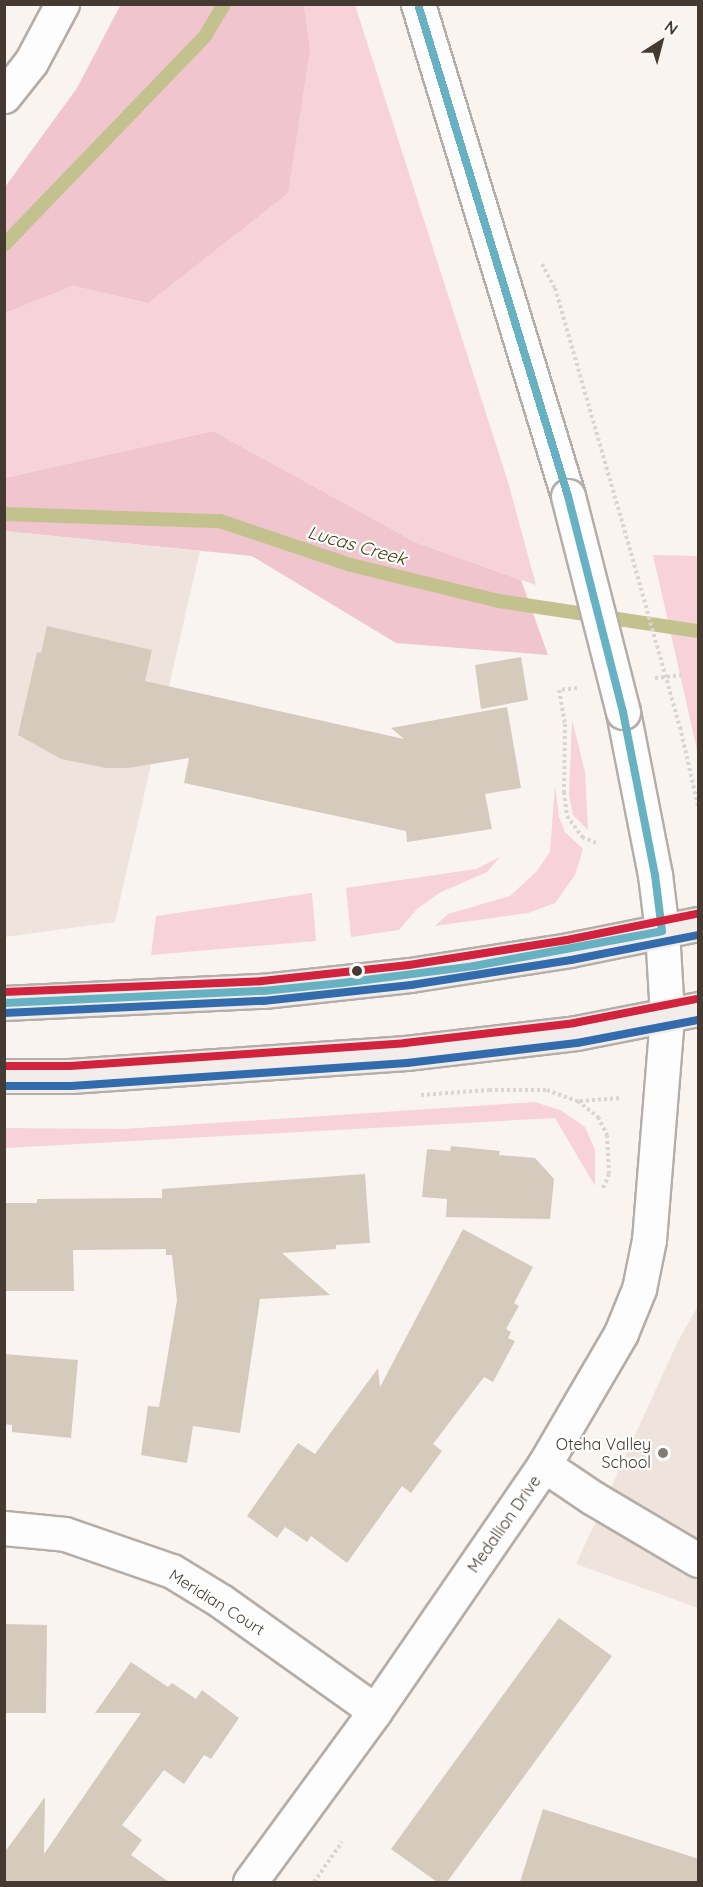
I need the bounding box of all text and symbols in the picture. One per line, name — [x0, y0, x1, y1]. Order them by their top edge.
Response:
north arrow — [631, 12, 691, 72]
text: N — [661, 16, 682, 39]
water label: Lucas Creek — [305, 522, 409, 570]
unlabelled marker — [351, 965, 363, 977]
place label: Oteha Valley School — [556, 1434, 651, 1472]
marker: Oteha Valley School — [656, 1446, 670, 1460]
street label: Medallion Drive — [463, 1472, 545, 1576]
street label: Meridian Court — [166, 1565, 268, 1639]

